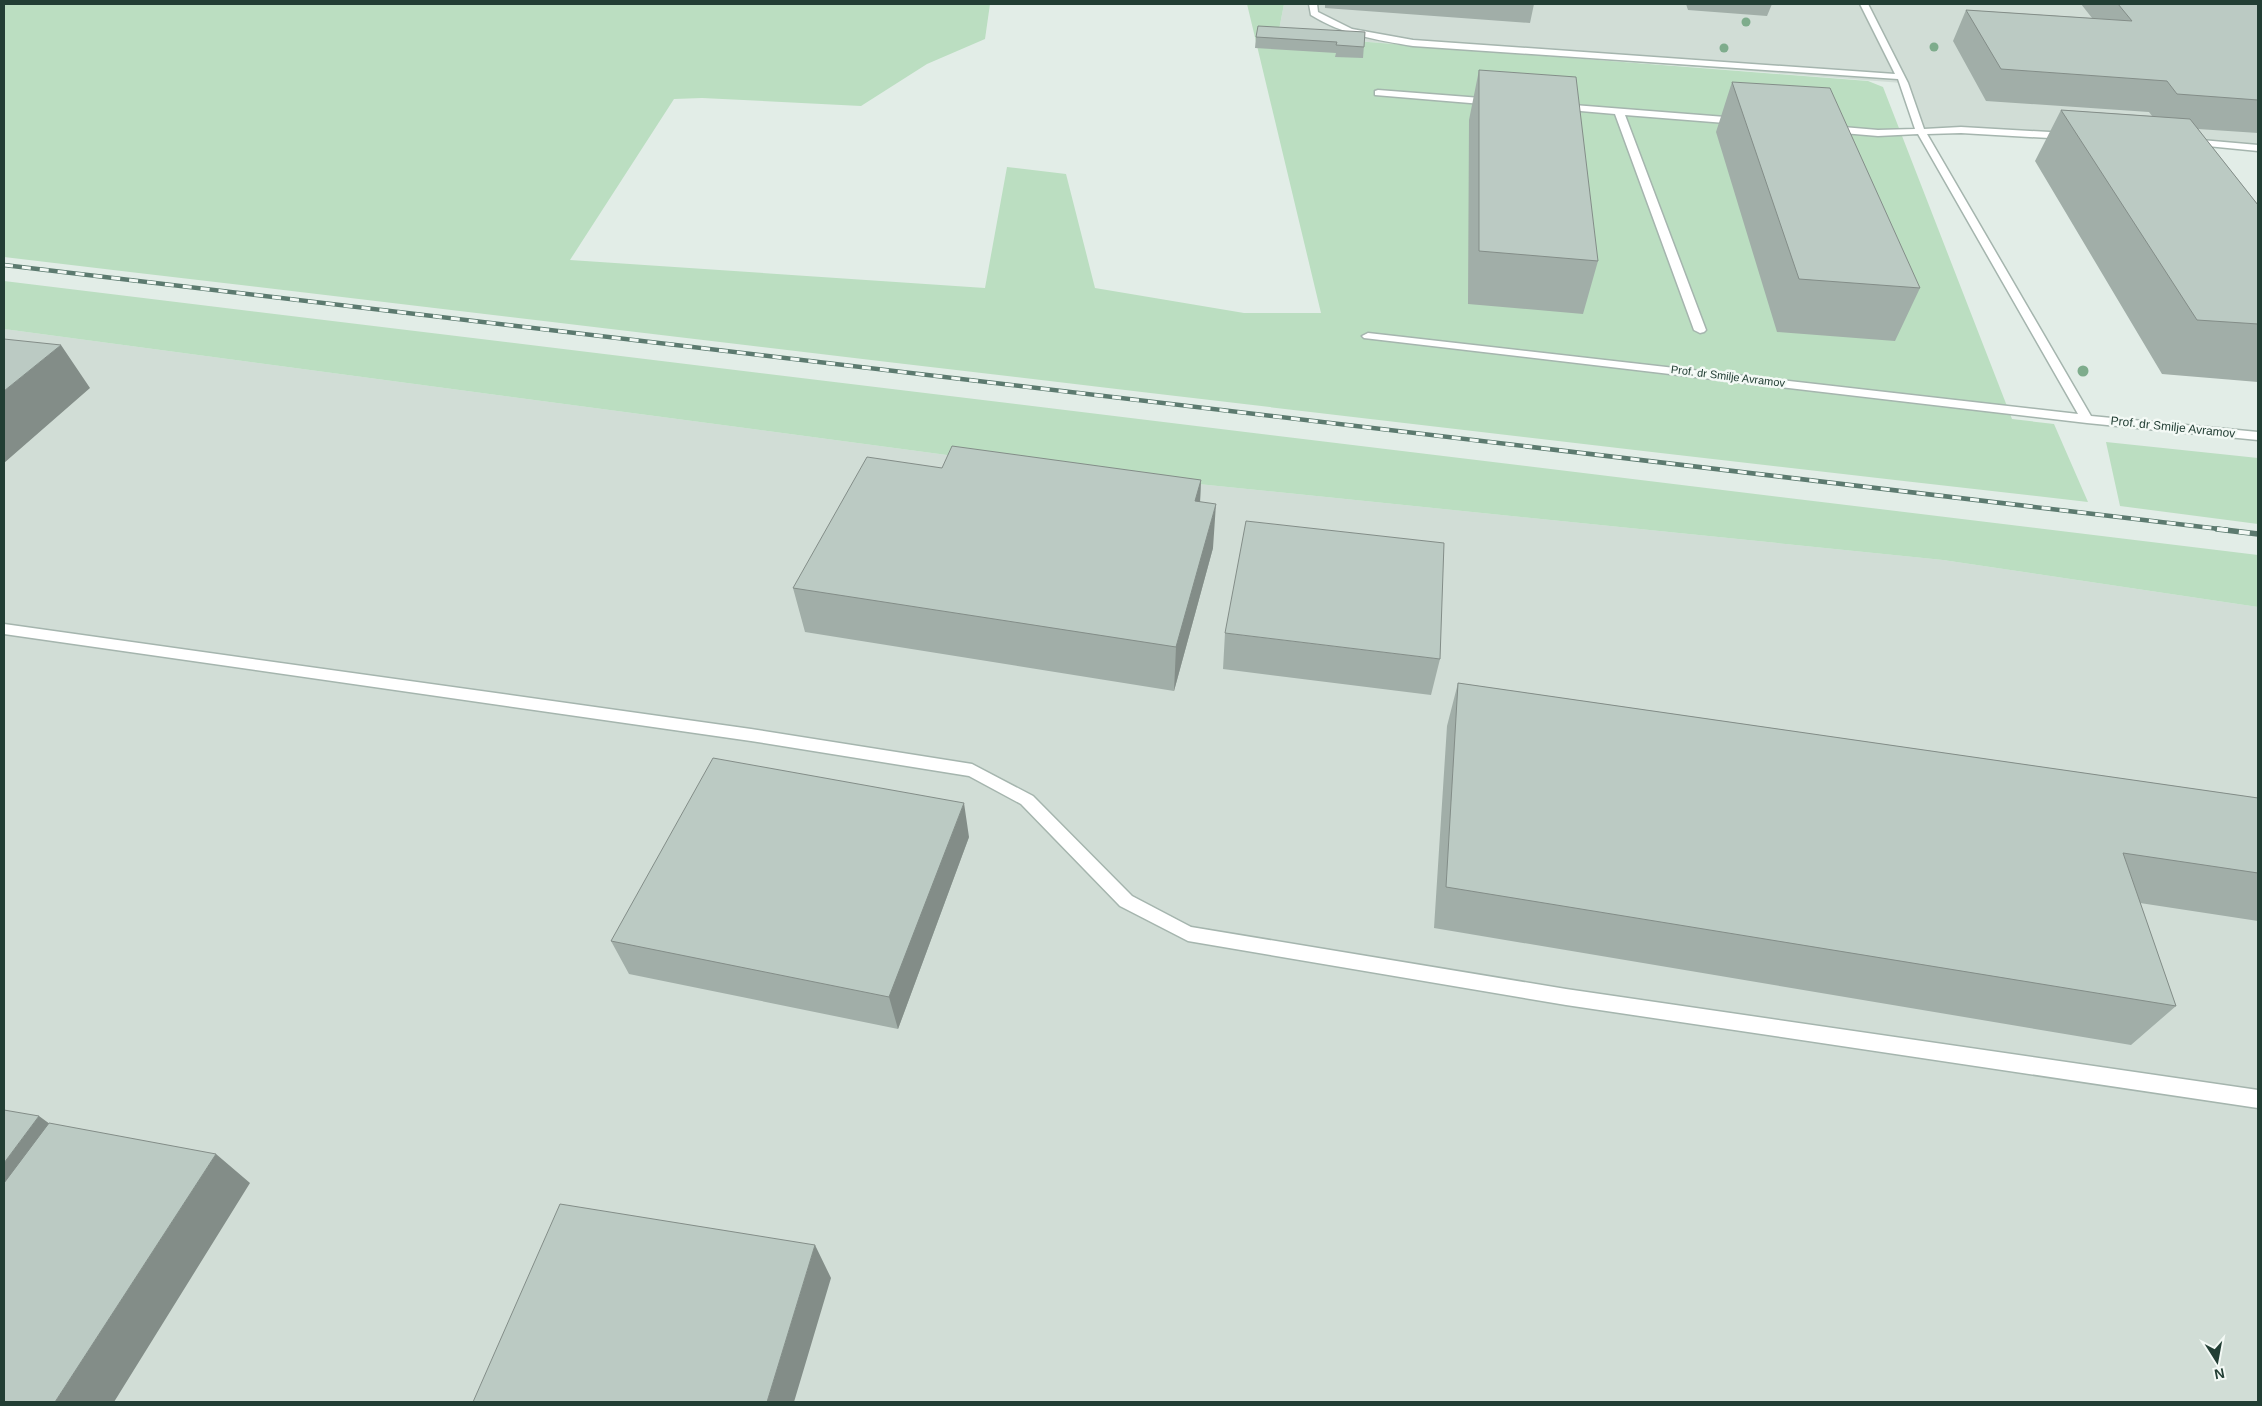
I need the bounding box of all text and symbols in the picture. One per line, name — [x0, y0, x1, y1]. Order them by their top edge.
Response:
street label: Prof. dr Smilje Avramov — [1670, 363, 1786, 389]
street label: Prof. dr Smilje Avramov — [2110, 413, 2236, 441]
north arrow — [2192, 1336, 2242, 1386]
text: N — [2213, 1365, 2226, 1383]

